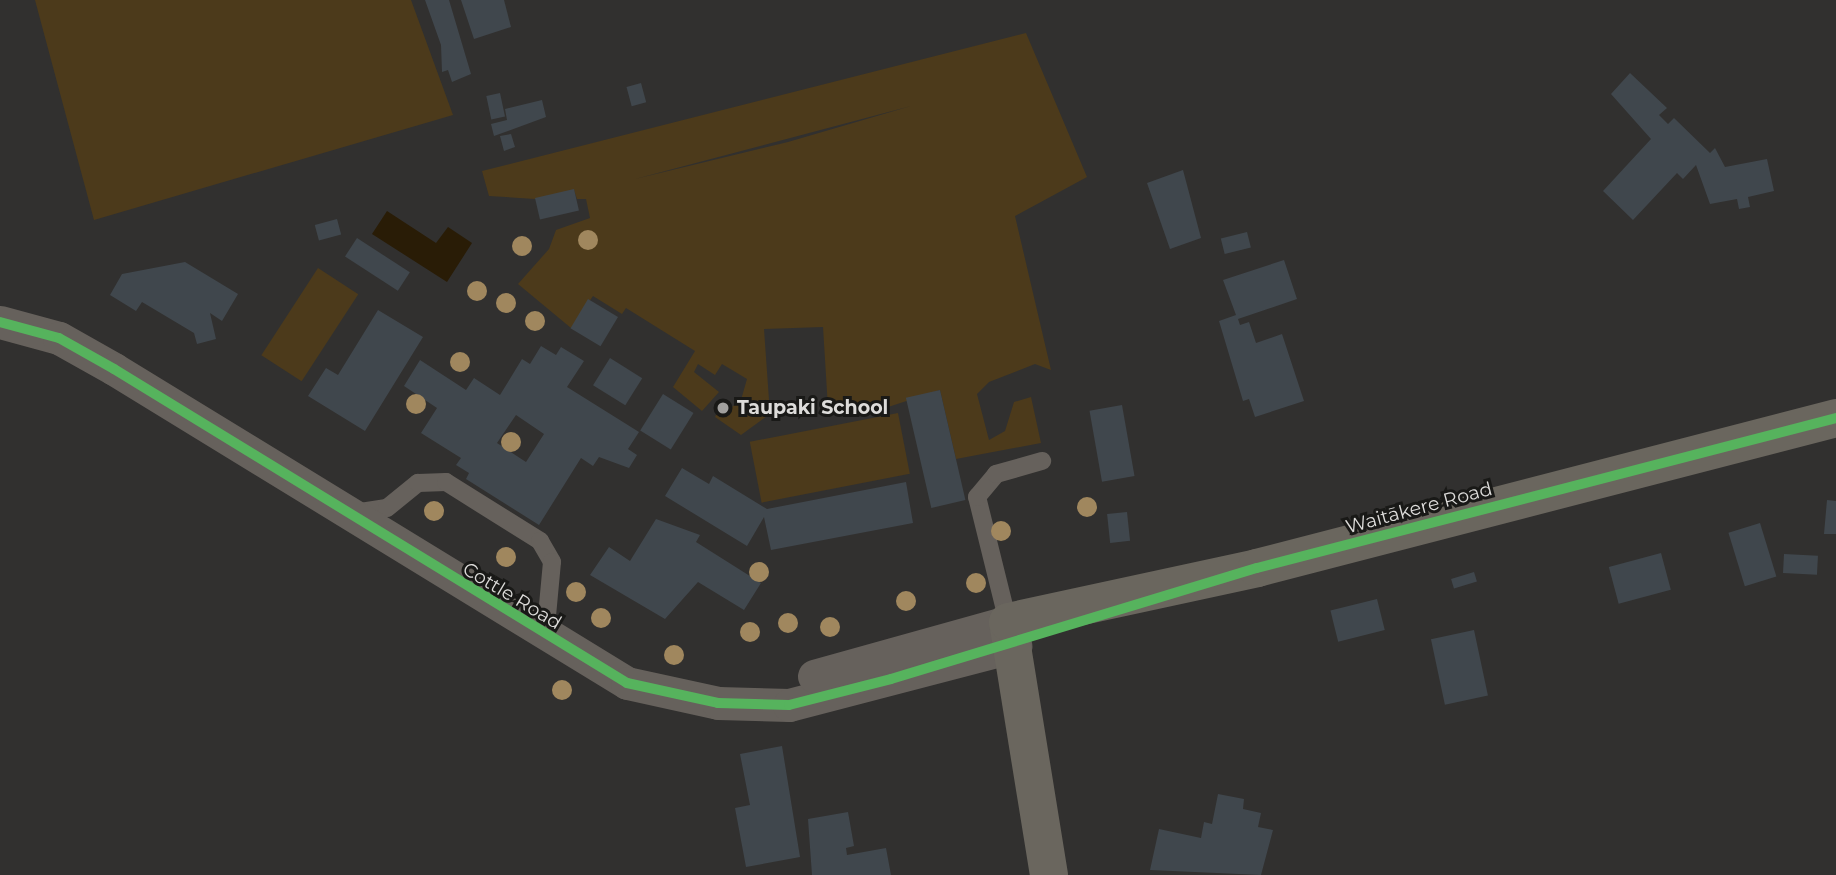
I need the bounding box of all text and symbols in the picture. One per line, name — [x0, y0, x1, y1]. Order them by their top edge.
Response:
place label: Taupaki School — [737, 397, 888, 419]
marker: Taupaki School — [715, 400, 731, 416]
street label: Waitākere Road — [1343, 477, 1495, 539]
street label: Cottle Road — [458, 558, 566, 634]

